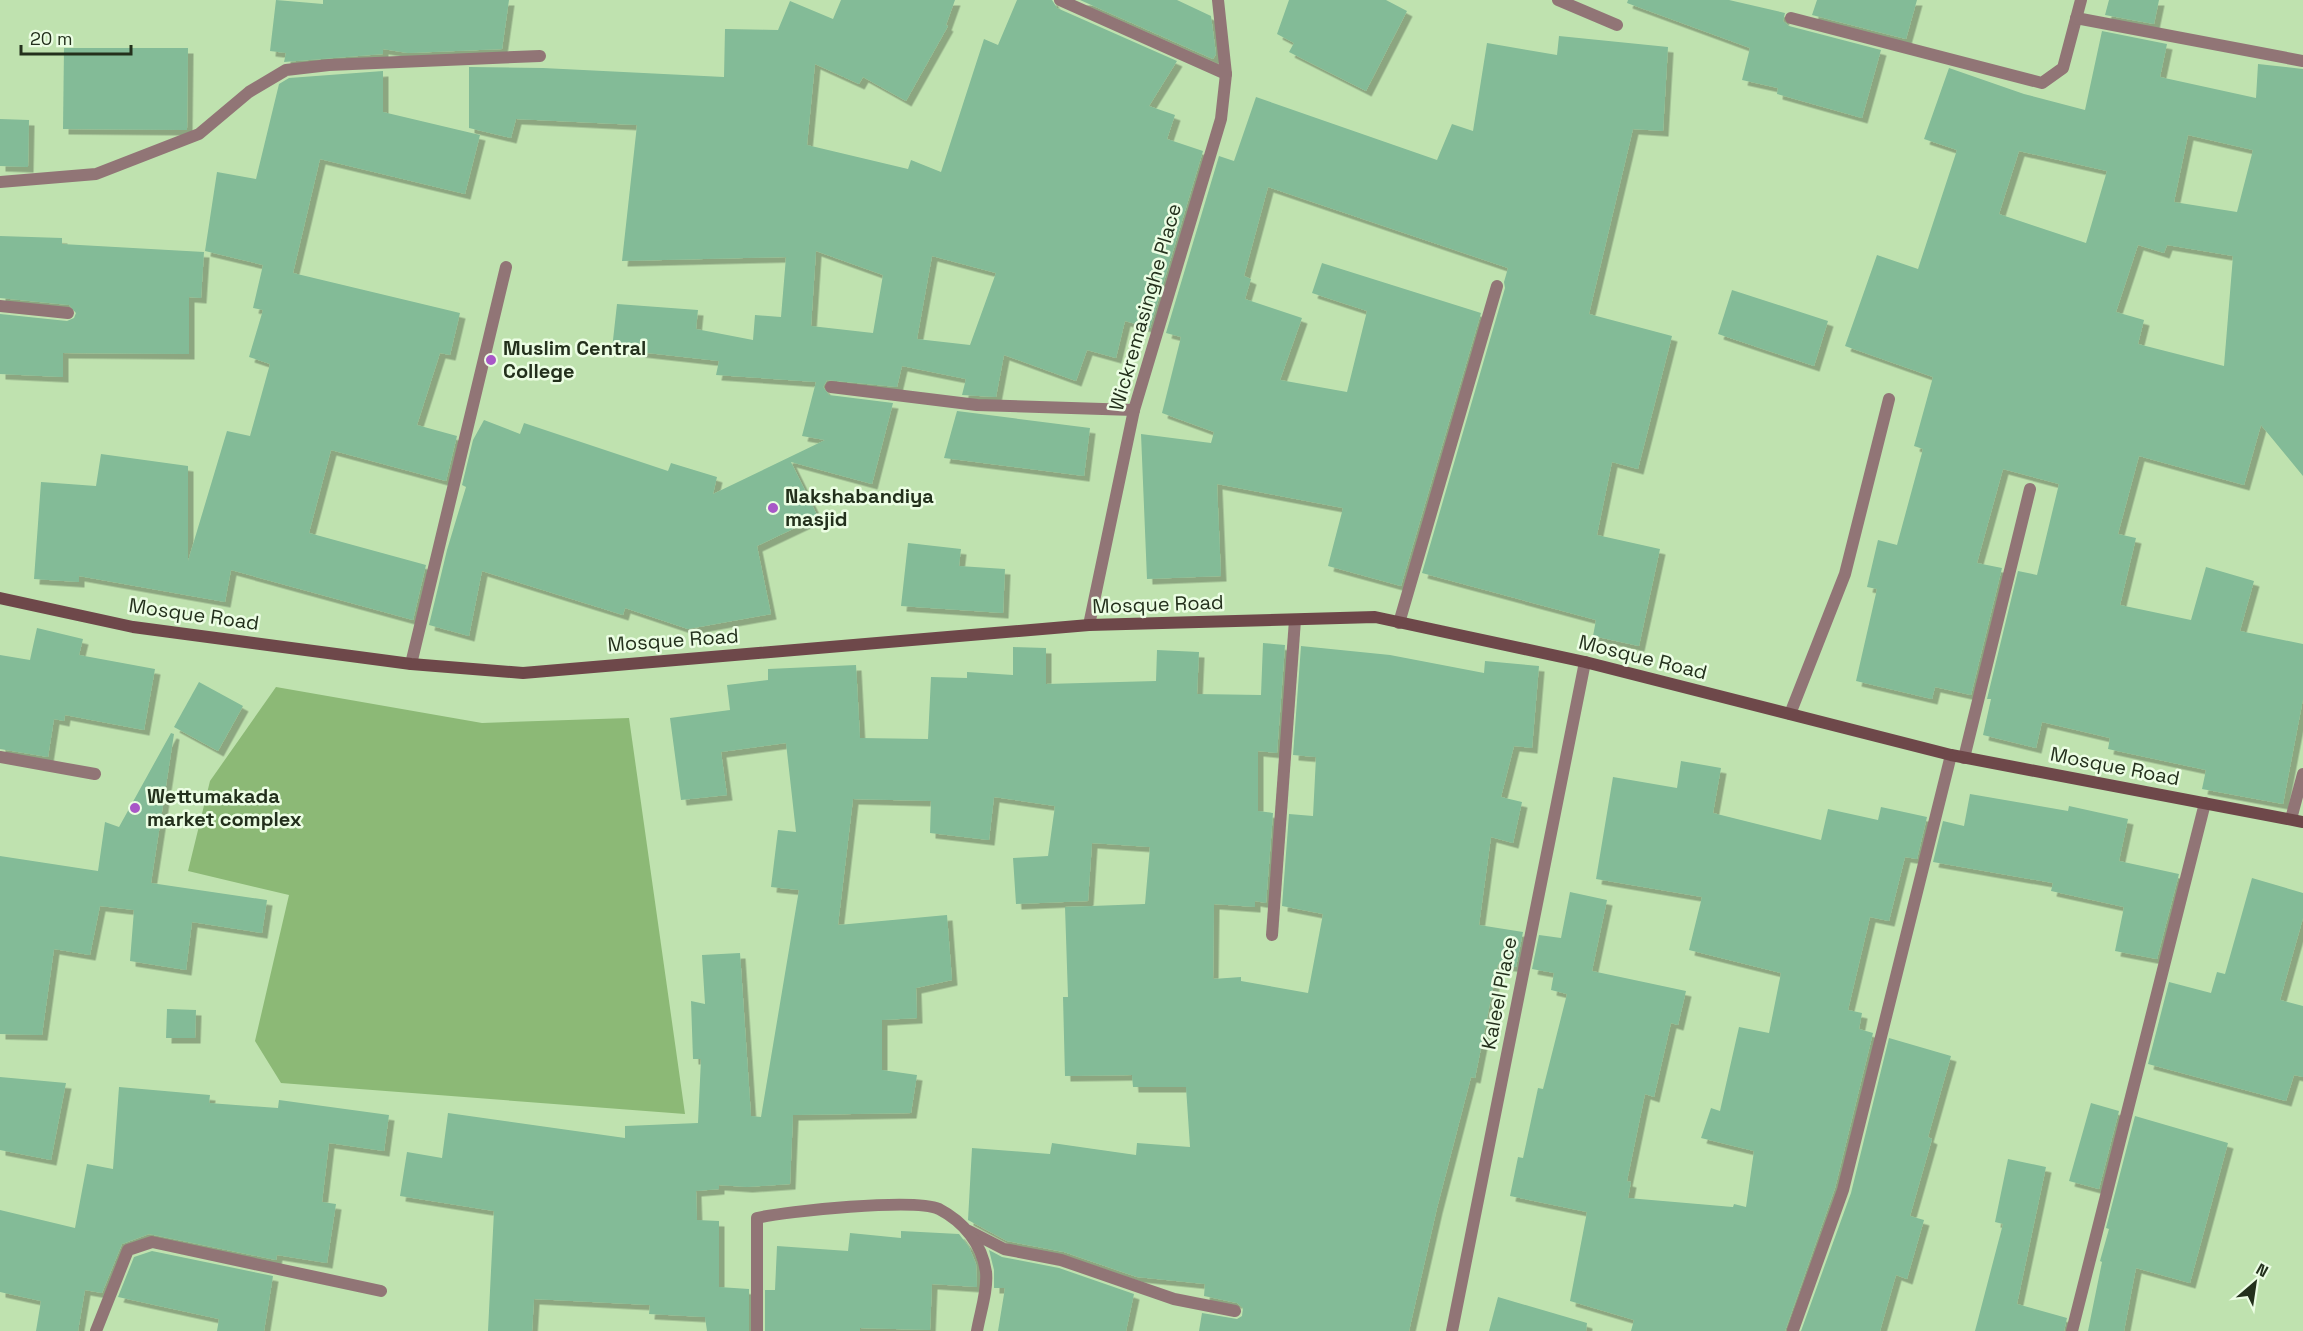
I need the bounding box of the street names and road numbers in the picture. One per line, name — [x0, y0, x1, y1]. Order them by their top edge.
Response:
street label: Wickremasinghe Place — [1103, 200, 1187, 414]
street label: Mosque Road — [1092, 589, 1224, 619]
street label: Mosque Road — [127, 592, 261, 636]
street label: Mosque Road — [607, 622, 739, 658]
street label: Mosque Road — [1576, 628, 1710, 686]
street label: Mosque Road — [2048, 741, 2182, 791]
street label: Kaleel Place — [1475, 934, 1523, 1052]

